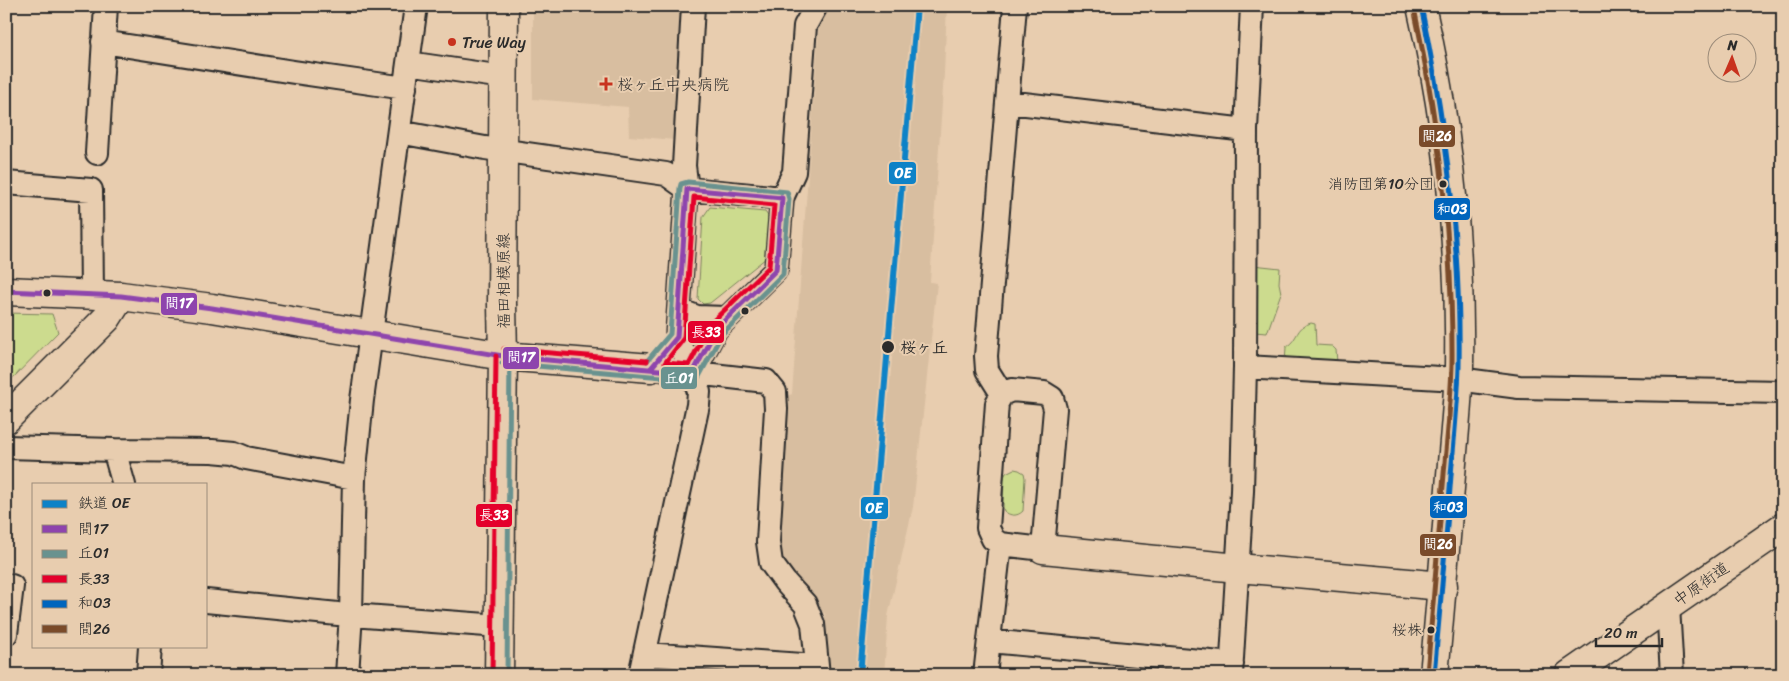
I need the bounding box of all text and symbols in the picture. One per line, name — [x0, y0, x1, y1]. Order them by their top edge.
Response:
place label: True Way — [462, 28, 527, 57]
north arrow — [1706, 32, 1756, 82]
text: N — [1726, 33, 1738, 58]
marker: True Way — [446, 36, 458, 48]
place label: 桜ヶ丘中央病院 — [617, 70, 729, 99]
marker: 桜ヶ丘中央病院 — [599, 77, 613, 91]
line badge: 間26 — [1418, 124, 1456, 148]
text: 間26 — [1422, 124, 1452, 149]
line badge: OE — [888, 161, 917, 185]
text: OE — [894, 161, 913, 186]
place label: 消防団第10分団 — [1328, 171, 1434, 197]
marker: 消防団第10分団 — [1438, 179, 1448, 189]
line badge: 和03 — [1433, 197, 1471, 221]
text: 和03 — [1437, 197, 1468, 222]
street label: 福田相模原線 — [489, 233, 518, 329]
unlabelled marker — [42, 288, 52, 298]
text: 間17 — [165, 291, 194, 316]
line badge: 間17 — [160, 292, 198, 316]
unlabelled marker — [740, 306, 750, 316]
line badge: 長33 — [687, 320, 725, 344]
text: 長33 — [691, 320, 721, 345]
place label: 桜ヶ丘 — [900, 333, 948, 362]
marker: 桜ヶ丘 — [880, 339, 896, 355]
text: 間17 — [507, 345, 536, 370]
line badge: 間17 — [502, 346, 540, 370]
line badge: 丘01 — [660, 366, 698, 390]
text: 丘01 — [665, 366, 693, 391]
legend — [32, 483, 208, 648]
text: 鉄道 OE — [78, 490, 132, 516]
line badge: 和03 — [1429, 495, 1468, 519]
text: 和03 — [1433, 495, 1464, 520]
line badge: OE — [860, 496, 889, 520]
text: OE — [865, 496, 884, 521]
line badge: 長33 — [475, 503, 513, 528]
text: 長33 — [479, 503, 509, 528]
text: 間17 — [78, 516, 109, 542]
text: 間26 — [1423, 532, 1453, 557]
line badge: 間26 — [1419, 533, 1457, 557]
text: 丘01 — [78, 540, 109, 566]
street label: 中原街道 — [1666, 554, 1736, 614]
text: 長33 — [78, 566, 109, 592]
text: 和03 — [78, 590, 111, 616]
text: 間26 — [78, 616, 110, 642]
scale bar — [1596, 616, 1663, 648]
place label: 桜株 — [1392, 617, 1422, 643]
text: 20 m — [1604, 620, 1638, 646]
marker: 桜株 — [1426, 625, 1436, 635]

